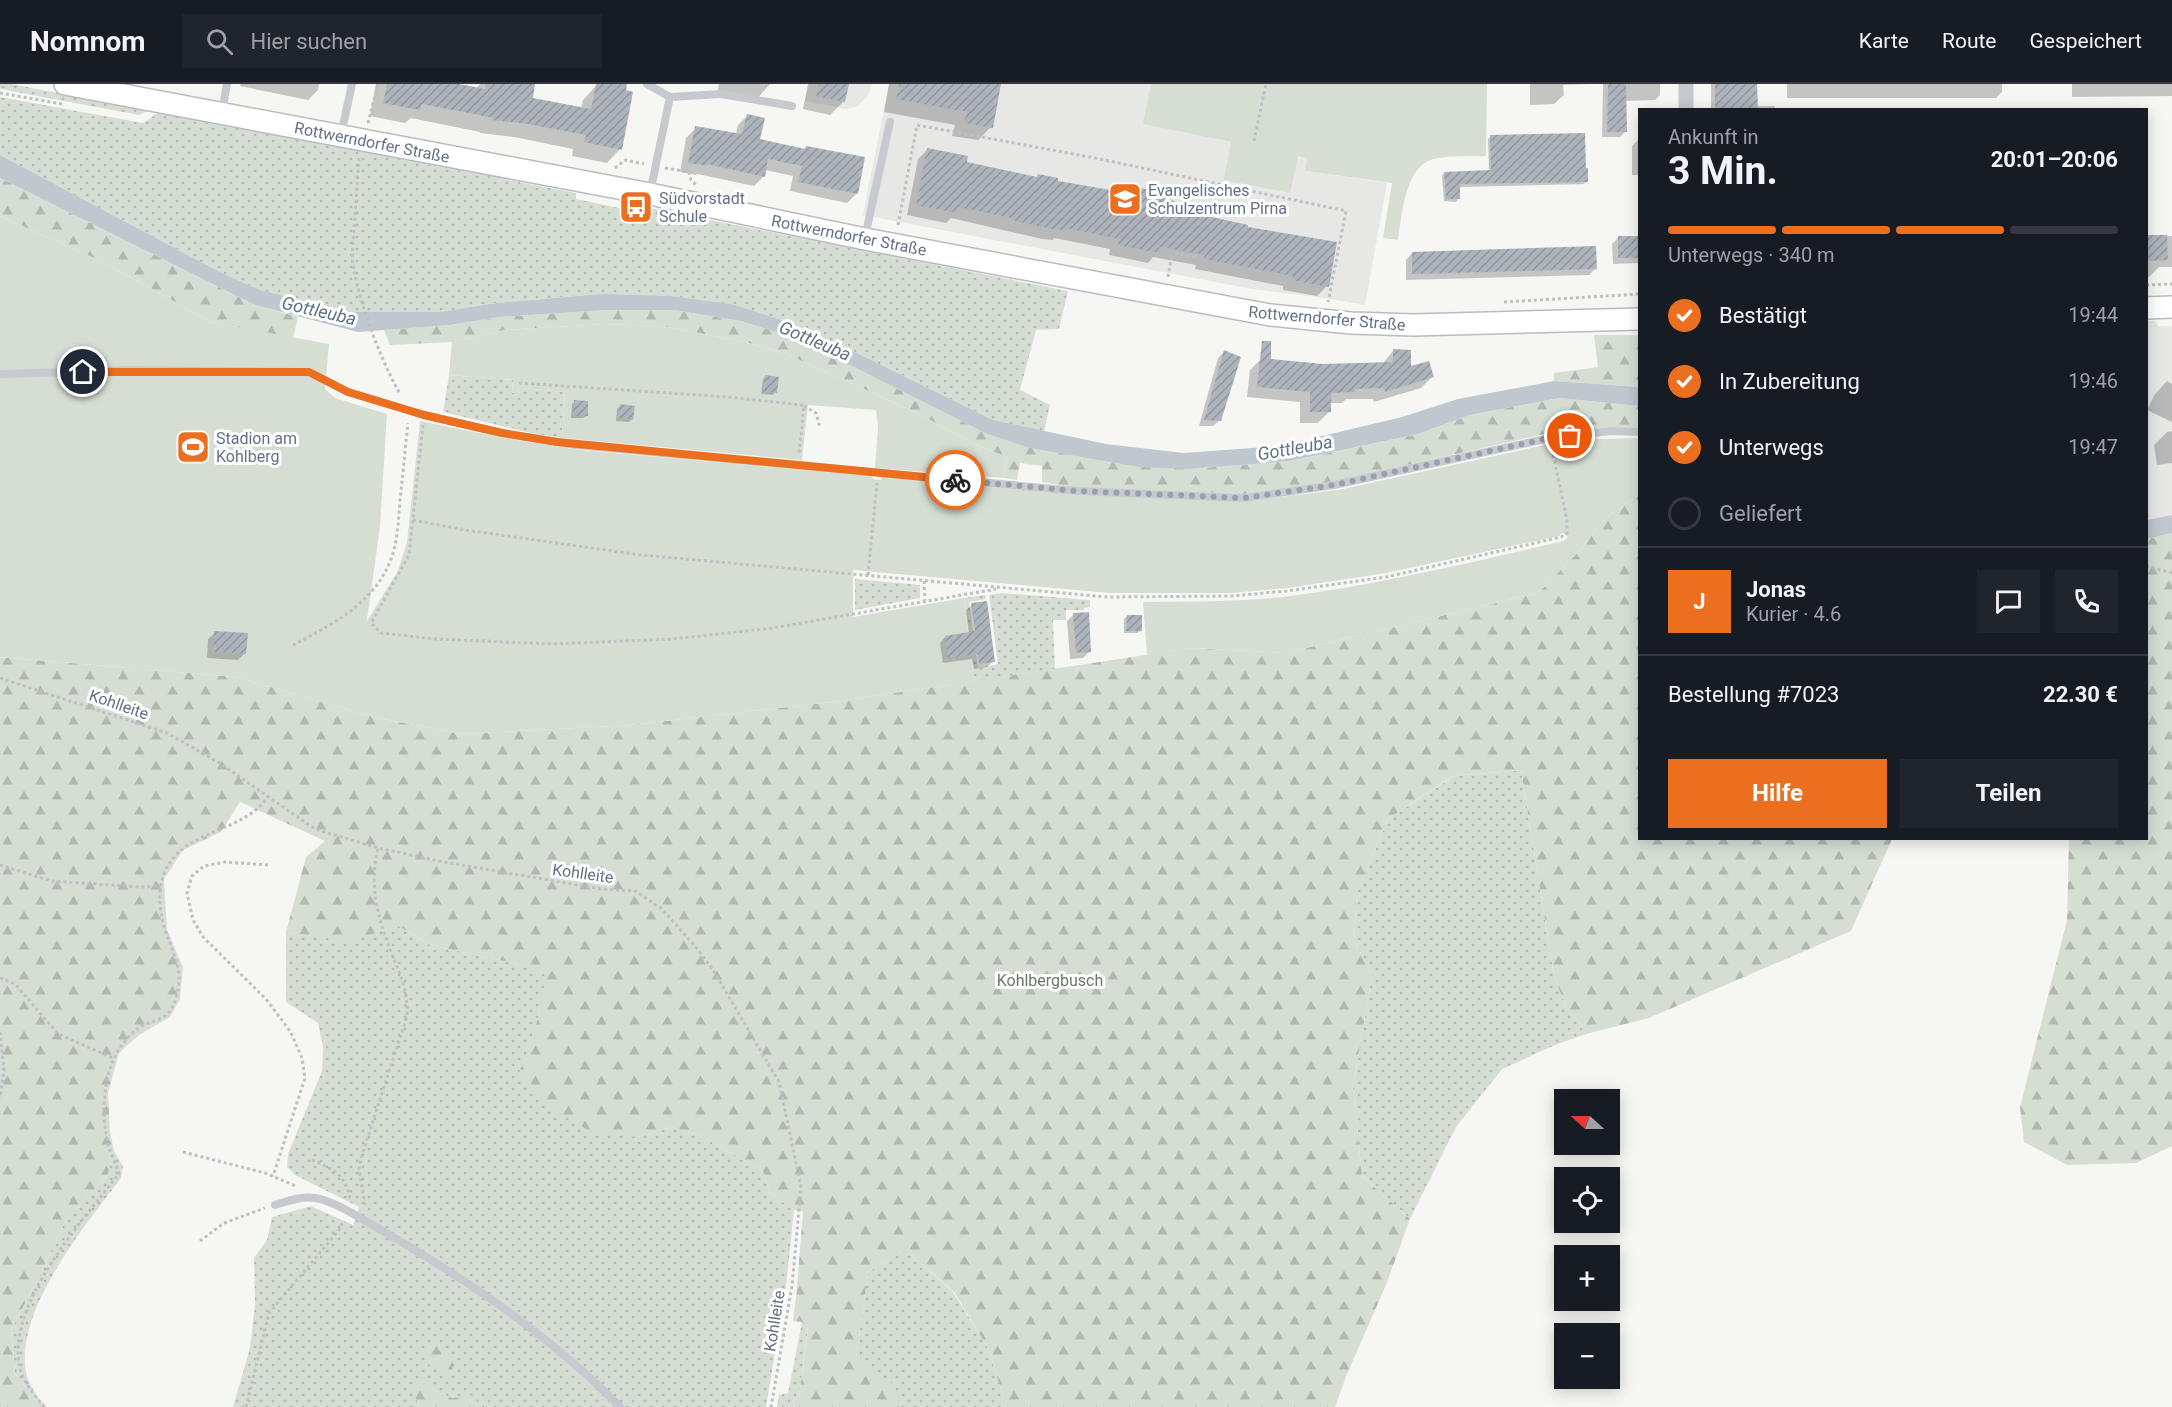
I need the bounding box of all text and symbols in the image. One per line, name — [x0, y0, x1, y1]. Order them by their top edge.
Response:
search box — [182, 14, 602, 68]
text: Nomnom — [30, 25, 146, 58]
icon: search — [203, 25, 236, 58]
text: Hier suchen — [251, 29, 367, 54]
text: Karte — [1859, 29, 1909, 53]
text: Route — [1942, 29, 1996, 53]
text: Gespeichert — [2029, 29, 2142, 53]
street label: Rottwerndorfer Straße — [293, 118, 451, 167]
text: Ankunft in — [1668, 125, 1759, 149]
text: 20:01–20:06 — [1991, 147, 2118, 172]
text: 3 Min. — [1668, 148, 1778, 194]
school or university icon: Evangelisches Schulzentrum Pirna — [1107, 181, 1143, 217]
place label: Evangelisches Schulzentrum Pirna — [1148, 181, 1287, 218]
bus stop icon: Südvorstadt Schule — [618, 189, 654, 225]
place label: Südvorstadt Schule — [659, 189, 745, 226]
street label: Rottwerndorfer Straße — [770, 211, 928, 260]
text: Unterwegs · 340 m — [1668, 243, 1835, 267]
water label: Gottleuba — [280, 292, 358, 329]
icon: check — [1668, 299, 1701, 332]
street label: Rottwerndorfer Straße — [1248, 302, 1406, 335]
text: Bestätigt — [1719, 303, 1807, 328]
text: 19:44 — [2068, 303, 2118, 327]
water label: Gottleuba — [776, 316, 854, 365]
pin — [57, 346, 108, 397]
icon: home — [66, 355, 99, 388]
icon: check — [1668, 365, 1701, 398]
text: In Zubereitung — [1719, 369, 1860, 394]
text: 19:46 — [2068, 369, 2118, 393]
pin — [1544, 410, 1595, 461]
icon: bag — [1553, 419, 1586, 452]
sports icon: Stadion am Kohlberg — [175, 429, 211, 465]
place label: Stadion am Kohlberg — [216, 429, 297, 466]
water label: Gottleuba — [1256, 431, 1334, 464]
icon: check — [1668, 431, 1701, 464]
text: Unterwegs — [1719, 435, 1824, 460]
text: 19:47 — [2068, 435, 2118, 459]
courier — [925, 450, 985, 510]
icon: bike — [939, 464, 972, 497]
text: Geliefert — [1719, 501, 1802, 526]
button: chat — [1977, 570, 2040, 633]
button: phone — [2055, 570, 2118, 633]
text: Jonas — [1746, 577, 1806, 602]
text: J — [1693, 589, 1706, 614]
text: Kurier · 4.6 — [1746, 602, 1841, 626]
text: Bestellung #7023 — [1668, 682, 1839, 707]
text: 22.30 € — [2043, 682, 2118, 707]
street label: Kohlleite — [87, 685, 151, 723]
button: Hilfe — [1668, 759, 1887, 828]
button: Teilen — [1899, 759, 2118, 828]
street label: Kohlleite — [551, 860, 615, 887]
park label: Kohlbergbusch — [997, 971, 1103, 990]
north arrow — [1554, 1089, 1620, 1155]
map controls — [1554, 1089, 1620, 1389]
button: locate — [1554, 1167, 1620, 1233]
button: + — [1554, 1245, 1620, 1311]
street label: Kohlleite — [760, 1289, 789, 1353]
button: − — [1554, 1323, 1620, 1389]

